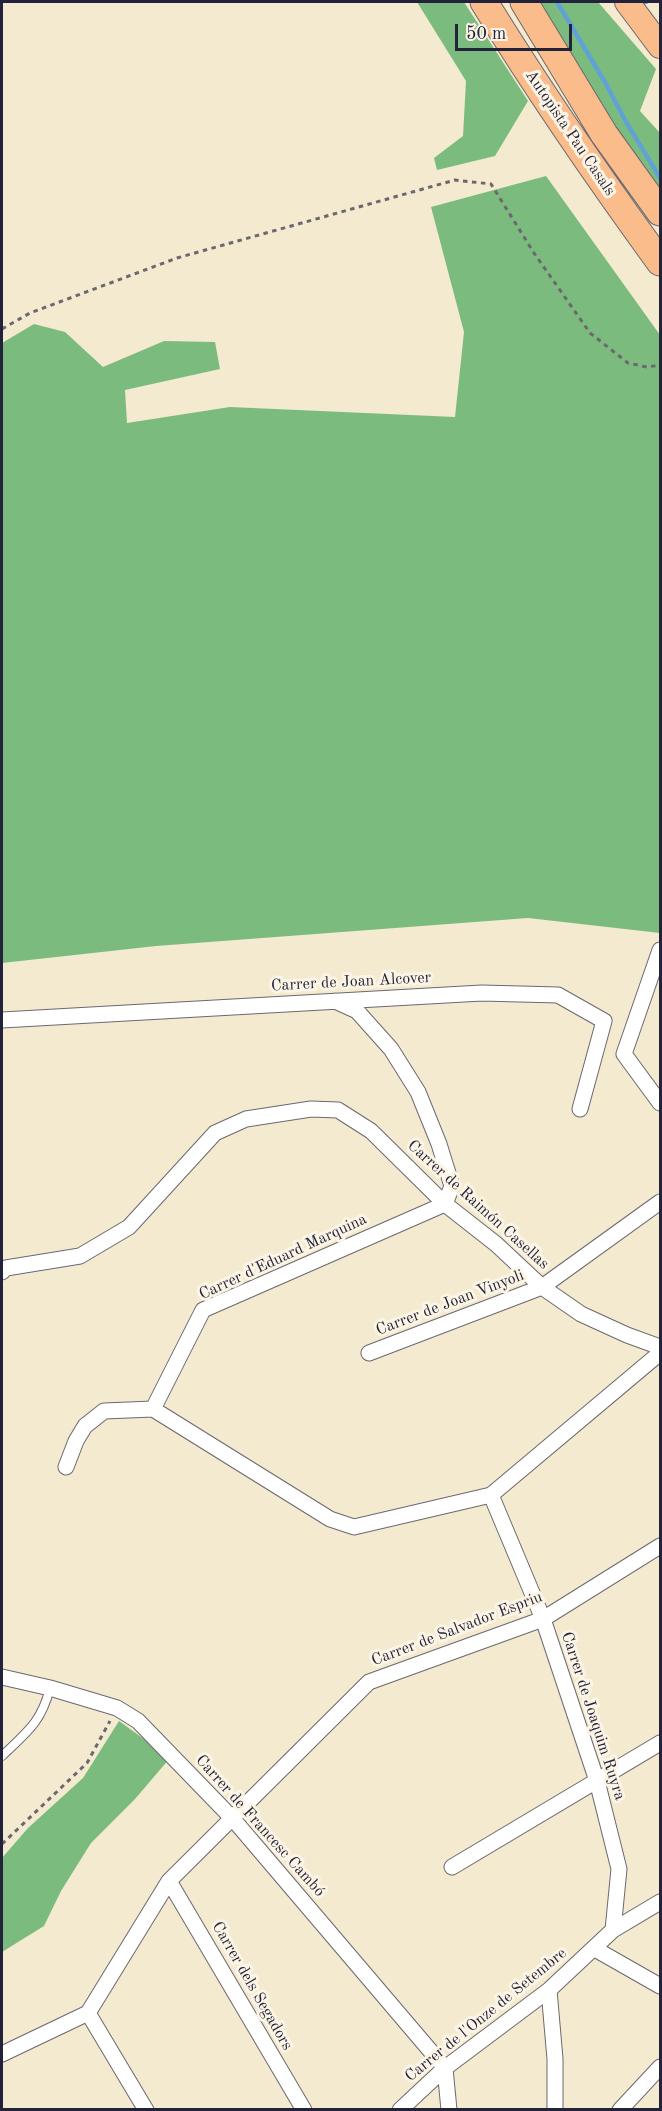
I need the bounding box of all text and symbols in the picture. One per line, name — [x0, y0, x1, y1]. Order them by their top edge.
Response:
scale bar — [458, 12, 575, 50]
text: 50 m — [466, 25, 506, 43]
street label: Autopista Pau Casals — [521, 66, 619, 200]
street label: Carrer de Joan Alcover — [270, 968, 432, 996]
street label: Carrer de Raimón Casellas — [403, 1136, 553, 1274]
street label: Carrer d'Eduard Marquina — [196, 1210, 370, 1304]
street label: Carrer de Joan Vinyoli — [373, 1266, 527, 1340]
street label: Carrer de Salvador Espriu — [369, 1588, 545, 1670]
street label: Carrer de Joaquim Ruyra — [557, 1629, 629, 1803]
street label: Carrer de Francesc Cambó — [191, 1751, 329, 1901]
street label: Carrer dels Segadors — [207, 1918, 297, 2054]
street label: Carrer de l'Onze de Setembre — [401, 1944, 571, 2086]

